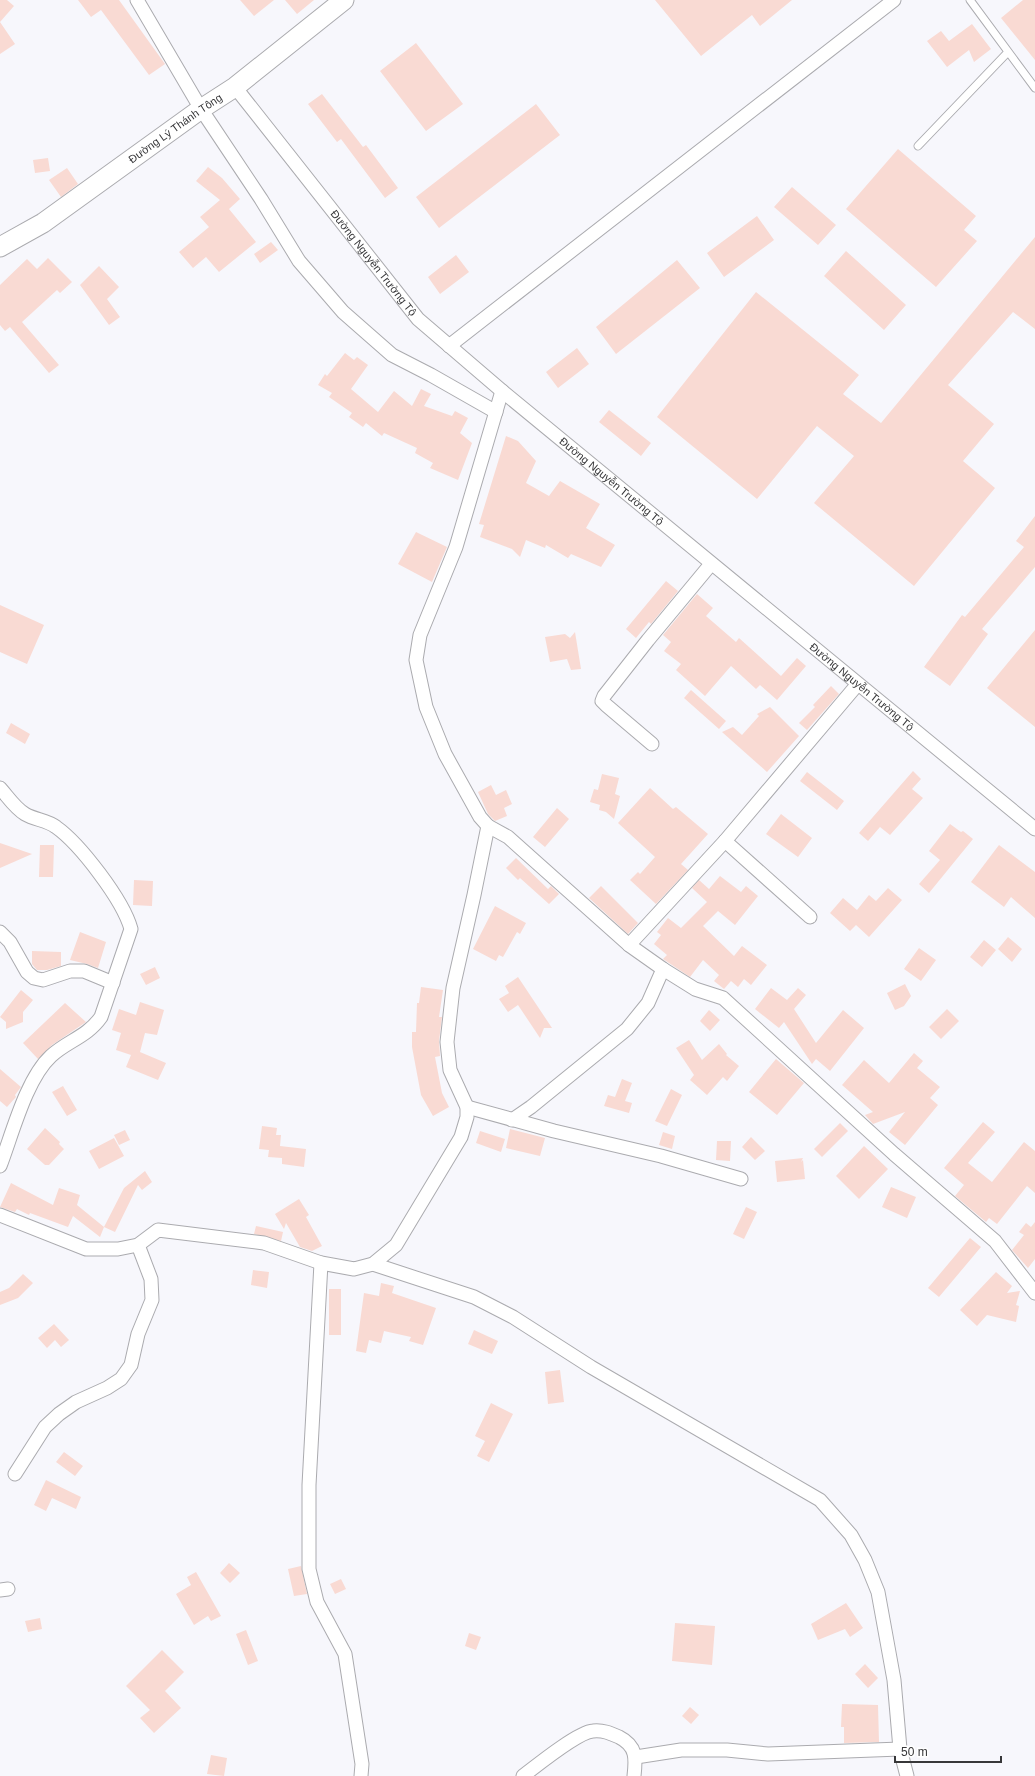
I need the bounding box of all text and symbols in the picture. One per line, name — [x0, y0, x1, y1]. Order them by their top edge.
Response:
street label: Đường Lý Thánh Tông — [126, 91, 224, 165]
street label: Đường Nguyễn Trường Tộ — [328, 208, 419, 318]
street label: Đường Nguyễn Trường Tộ — [557, 435, 666, 527]
street label: Đường Nguyễn Trường Tộ — [807, 640, 916, 733]
scale bar — [895, 1738, 1001, 1764]
text: 50 m — [901, 1745, 928, 1759]

